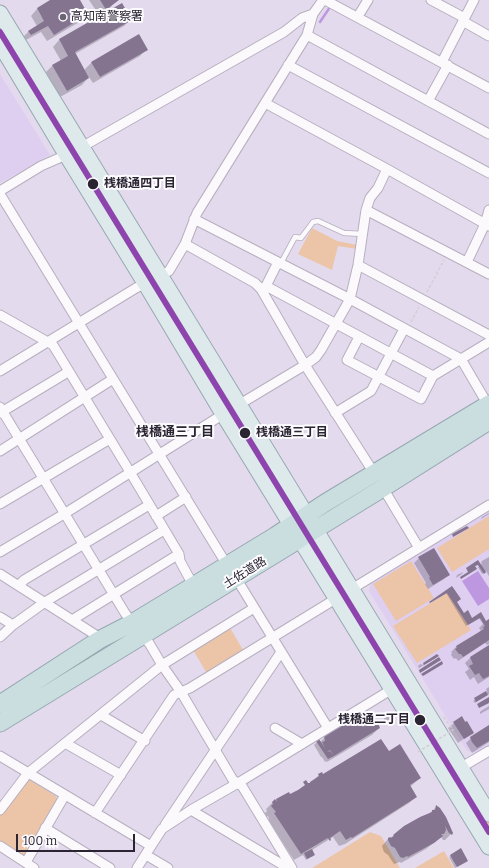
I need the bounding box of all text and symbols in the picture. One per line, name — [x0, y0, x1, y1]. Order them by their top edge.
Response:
place label: 高知南警察署 — [71, 10, 143, 24]
marker: 高知南警察署 — [58, 12, 68, 22]
marker: 桟橋通四丁目 — [86, 177, 100, 191]
place label: 桟橋通四丁目 — [104, 177, 176, 191]
district label: 桟橋通三丁目 — [136, 424, 214, 440]
marker: 桟橋通三丁目 — [238, 426, 252, 440]
place label: 桟橋通三丁目 — [256, 426, 328, 440]
street label: 土佐道路 — [221, 554, 269, 592]
place label: 桟橋通二丁目 — [338, 713, 410, 727]
marker: 桟橋通二丁目 — [413, 713, 427, 727]
scale bar — [18, 826, 137, 852]
text: 100 m — [23, 834, 57, 848]

